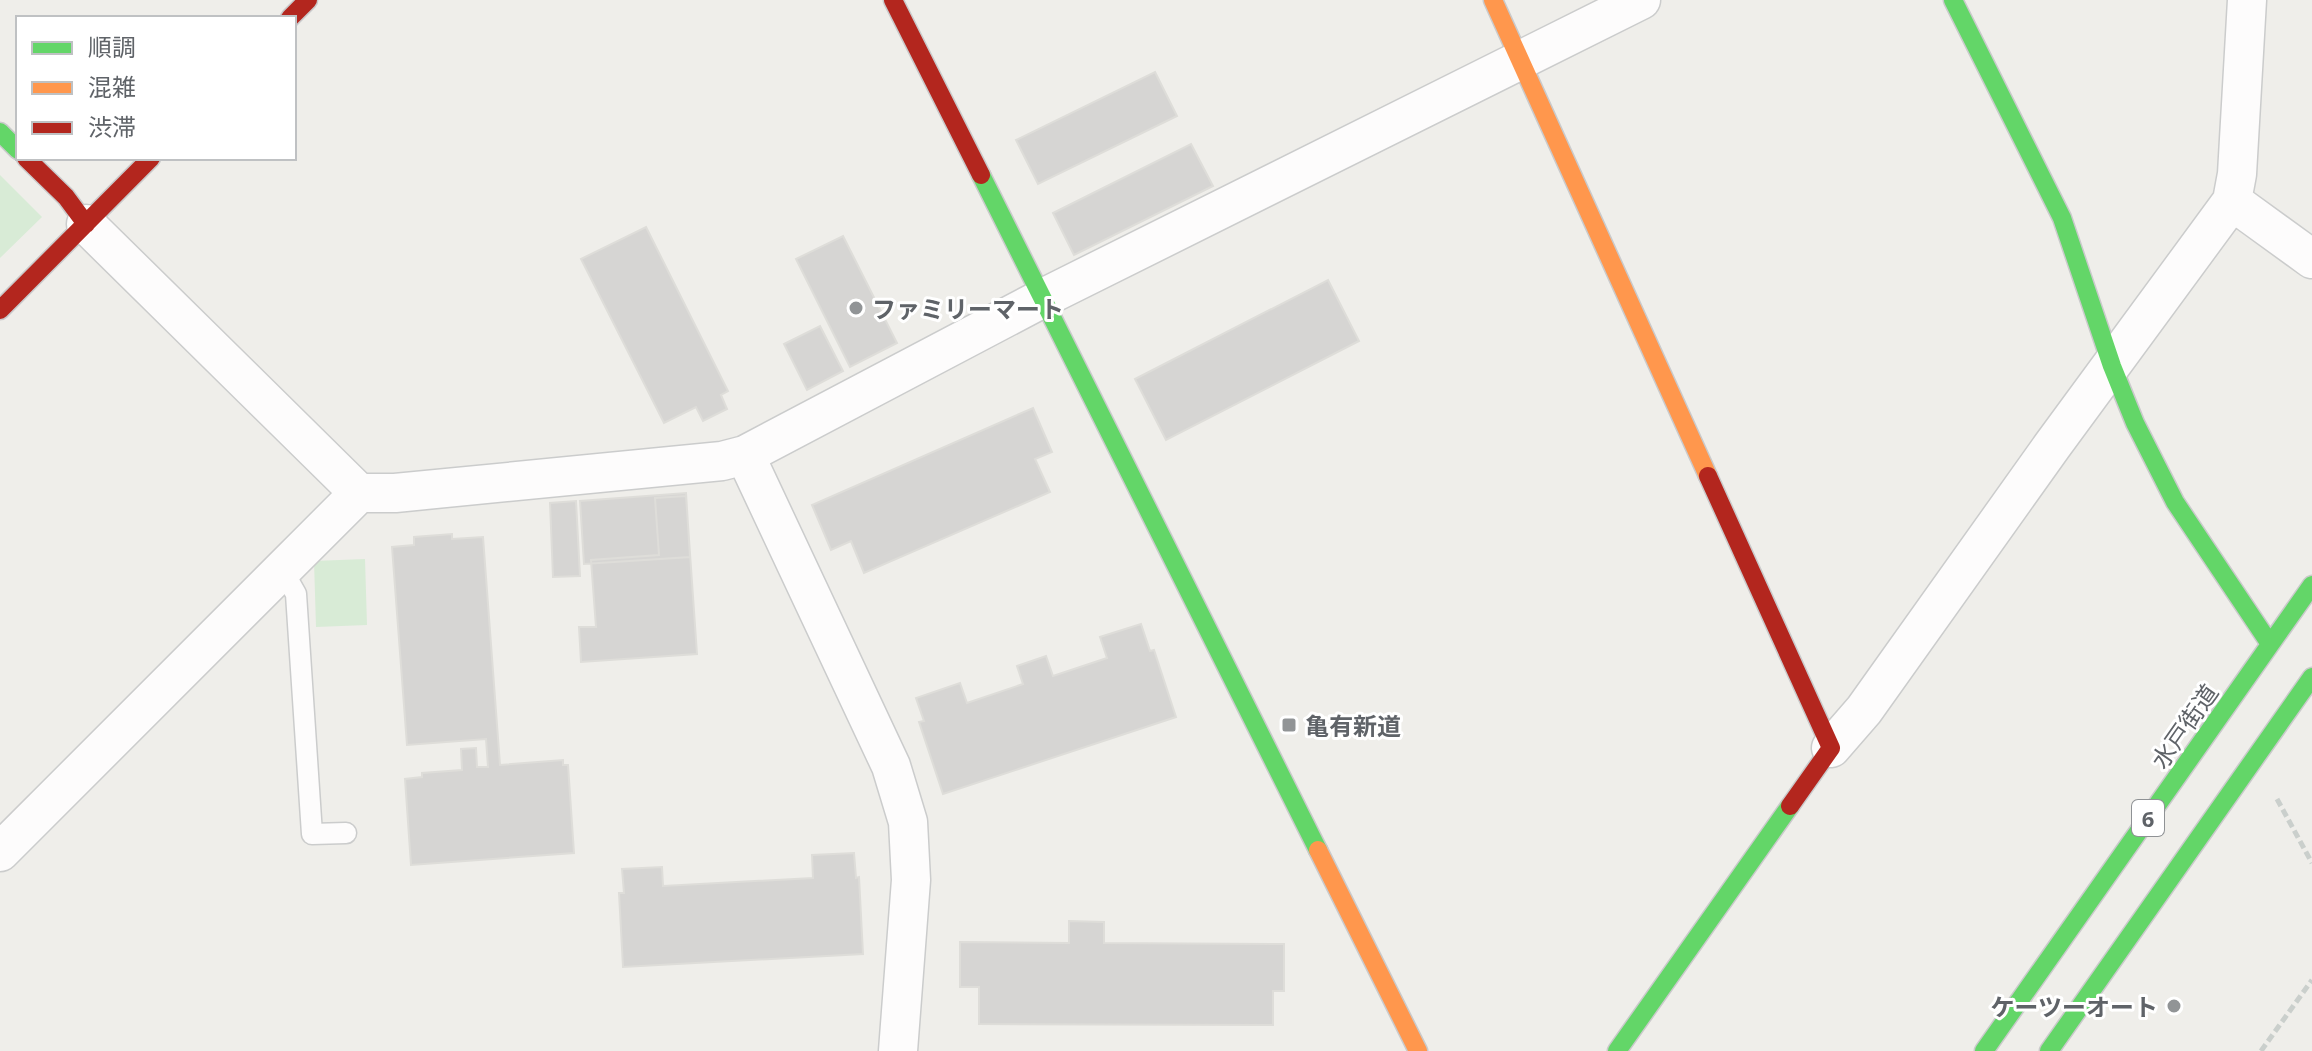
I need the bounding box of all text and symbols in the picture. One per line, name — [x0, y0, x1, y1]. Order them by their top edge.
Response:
legend — [16, 16, 296, 160]
text: 順調 — [88, 30, 136, 63]
text: 混雑 — [88, 70, 136, 103]
text: 渋滞 — [88, 110, 136, 143]
place label: ファミリーマート — [872, 292, 1064, 325]
marker: ファミリーマート — [847, 299, 865, 317]
street label: 水戸街道 — [2143, 677, 2225, 775]
place label: 亀有新道 — [1305, 709, 1401, 742]
marker: 亀有新道 — [1280, 716, 1298, 734]
road number: 6 — [2132, 800, 2164, 836]
place label: ケーツーオート — [1990, 990, 2158, 1023]
marker: ケーツーオート — [2165, 997, 2183, 1015]

